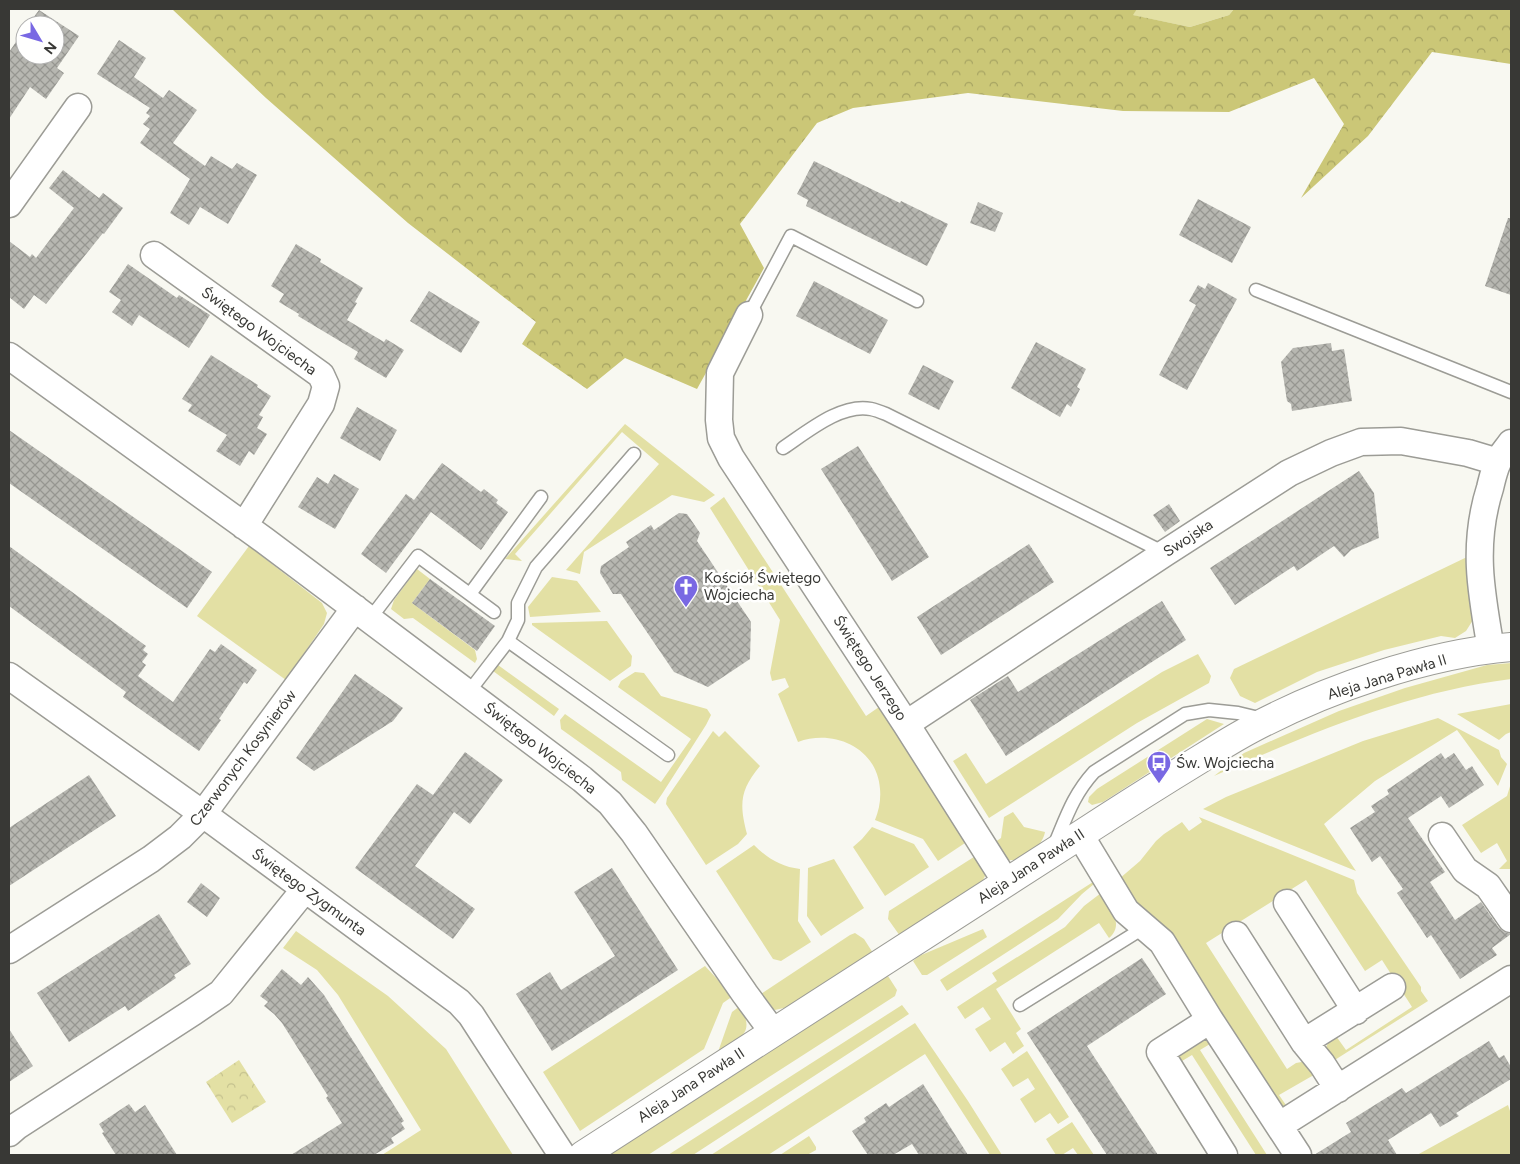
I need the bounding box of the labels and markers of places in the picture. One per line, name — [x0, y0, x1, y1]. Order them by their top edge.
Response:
place label: Kościół Świętego Wojciecha — [704, 569, 821, 604]
church icon: Kościół Świętego Wojciecha — [673, 574, 699, 608]
bus stop icon: Św. Wojciecha — [1146, 750, 1172, 784]
place label: Św. Wojciecha — [1176, 754, 1274, 772]

